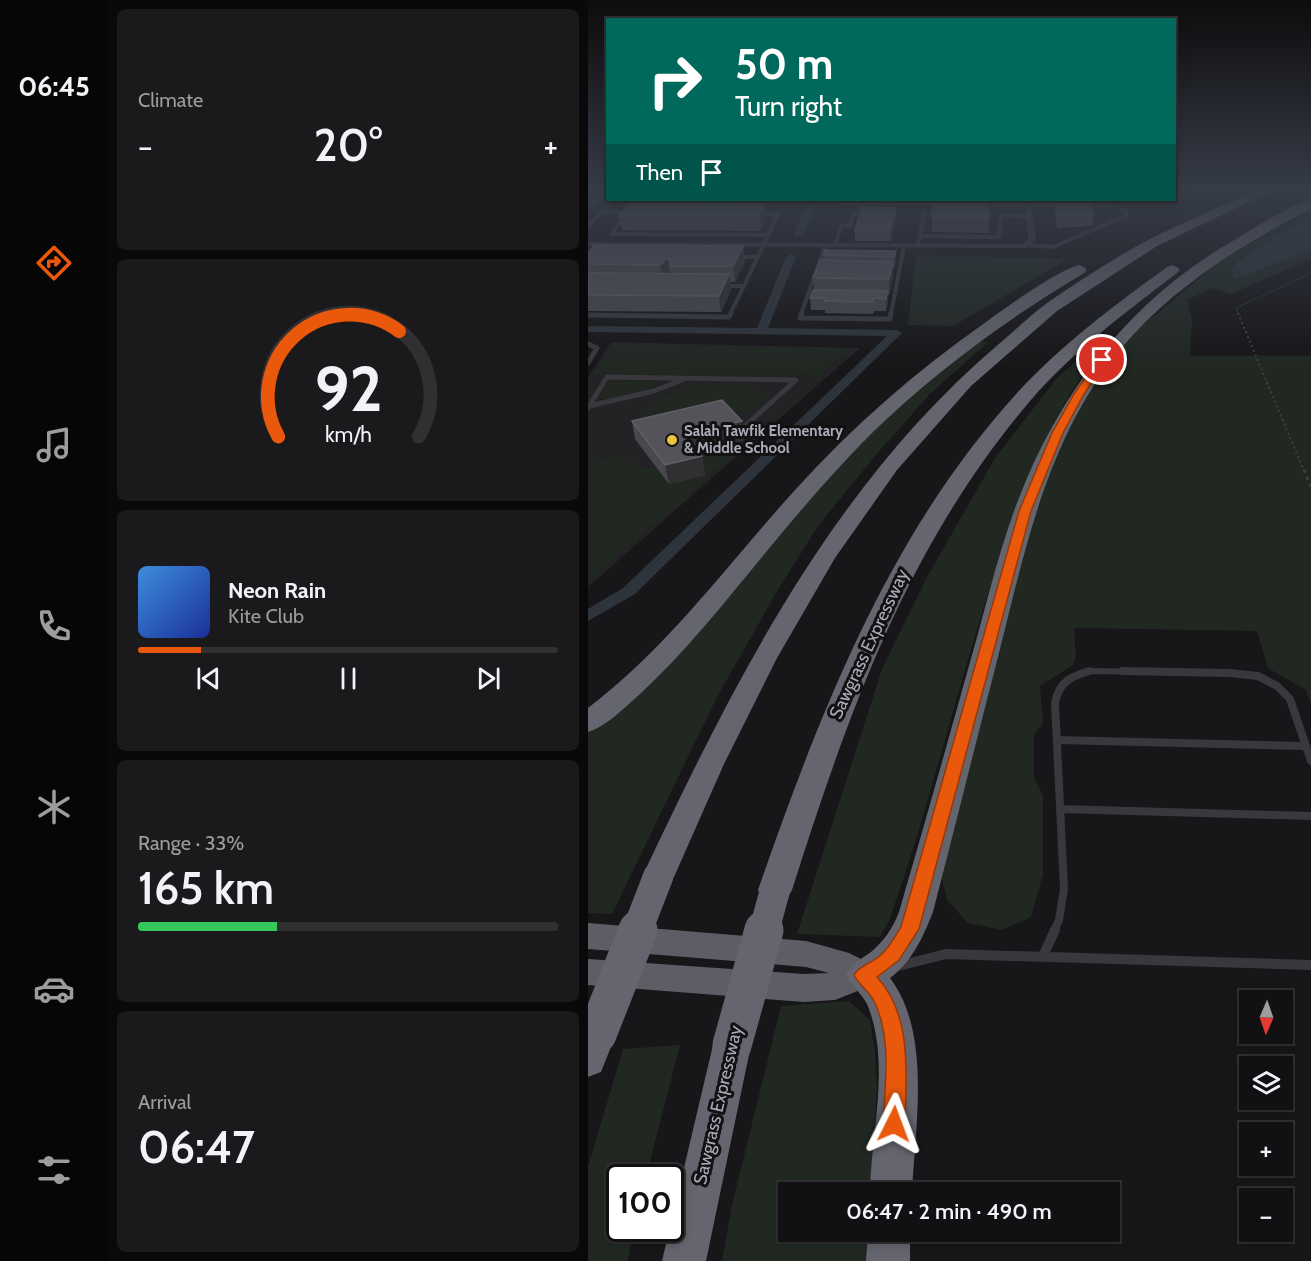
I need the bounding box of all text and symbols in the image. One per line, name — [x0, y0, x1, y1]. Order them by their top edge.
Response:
text: 50 m — [735, 38, 833, 90]
icon: right — [636, 42, 714, 120]
text: 06:45 — [18, 70, 90, 103]
text: Climate — [138, 88, 203, 112]
text: Turn right — [735, 90, 842, 123]
text: 20° — [314, 118, 382, 172]
text: − — [138, 126, 153, 166]
text: + — [543, 126, 558, 166]
icon: arrive — [695, 156, 728, 189]
text: Then — [636, 159, 683, 186]
icon: directions — [33, 242, 75, 284]
pin — [1076, 334, 1127, 385]
icon: arrive — [1085, 343, 1118, 376]
text: 92 — [314, 351, 382, 427]
text: km/h — [325, 422, 371, 448]
place label: Salah Tawfik Elementary & Middle School — [684, 422, 844, 457]
icon: music — [33, 424, 75, 466]
marker: Salah Tawfik Elementary & Middle School — [665, 433, 679, 447]
street label: Sawgrass Expressway — [825, 566, 913, 722]
text: Neon Rain — [228, 577, 326, 604]
text: Kite Club — [228, 604, 304, 628]
icon: phone — [33, 605, 75, 647]
icon: previous — [192, 662, 225, 695]
icon: pause — [332, 662, 365, 695]
icon: next — [472, 662, 505, 695]
icon: climate — [33, 786, 75, 828]
text: Range · 33% — [138, 831, 244, 855]
text: 165 km — [138, 861, 274, 915]
icon: car — [33, 968, 75, 1010]
north arrow — [1239, 990, 1293, 1044]
map controls — [1239, 990, 1293, 1242]
street label: Sawgrass Expressway — [689, 1023, 747, 1187]
button: layers — [1239, 1056, 1293, 1110]
text: Arrival — [138, 1090, 191, 1114]
position arrow — [862, 1092, 926, 1156]
text: 06:47 — [138, 1120, 255, 1174]
button: + — [1239, 1122, 1293, 1176]
icon: filters — [33, 1149, 75, 1191]
speed limit sign: 100 — [606, 1164, 684, 1242]
button: − — [1239, 1188, 1293, 1242]
text: 06:47 · 2 min · 490 m — [846, 1198, 1052, 1225]

